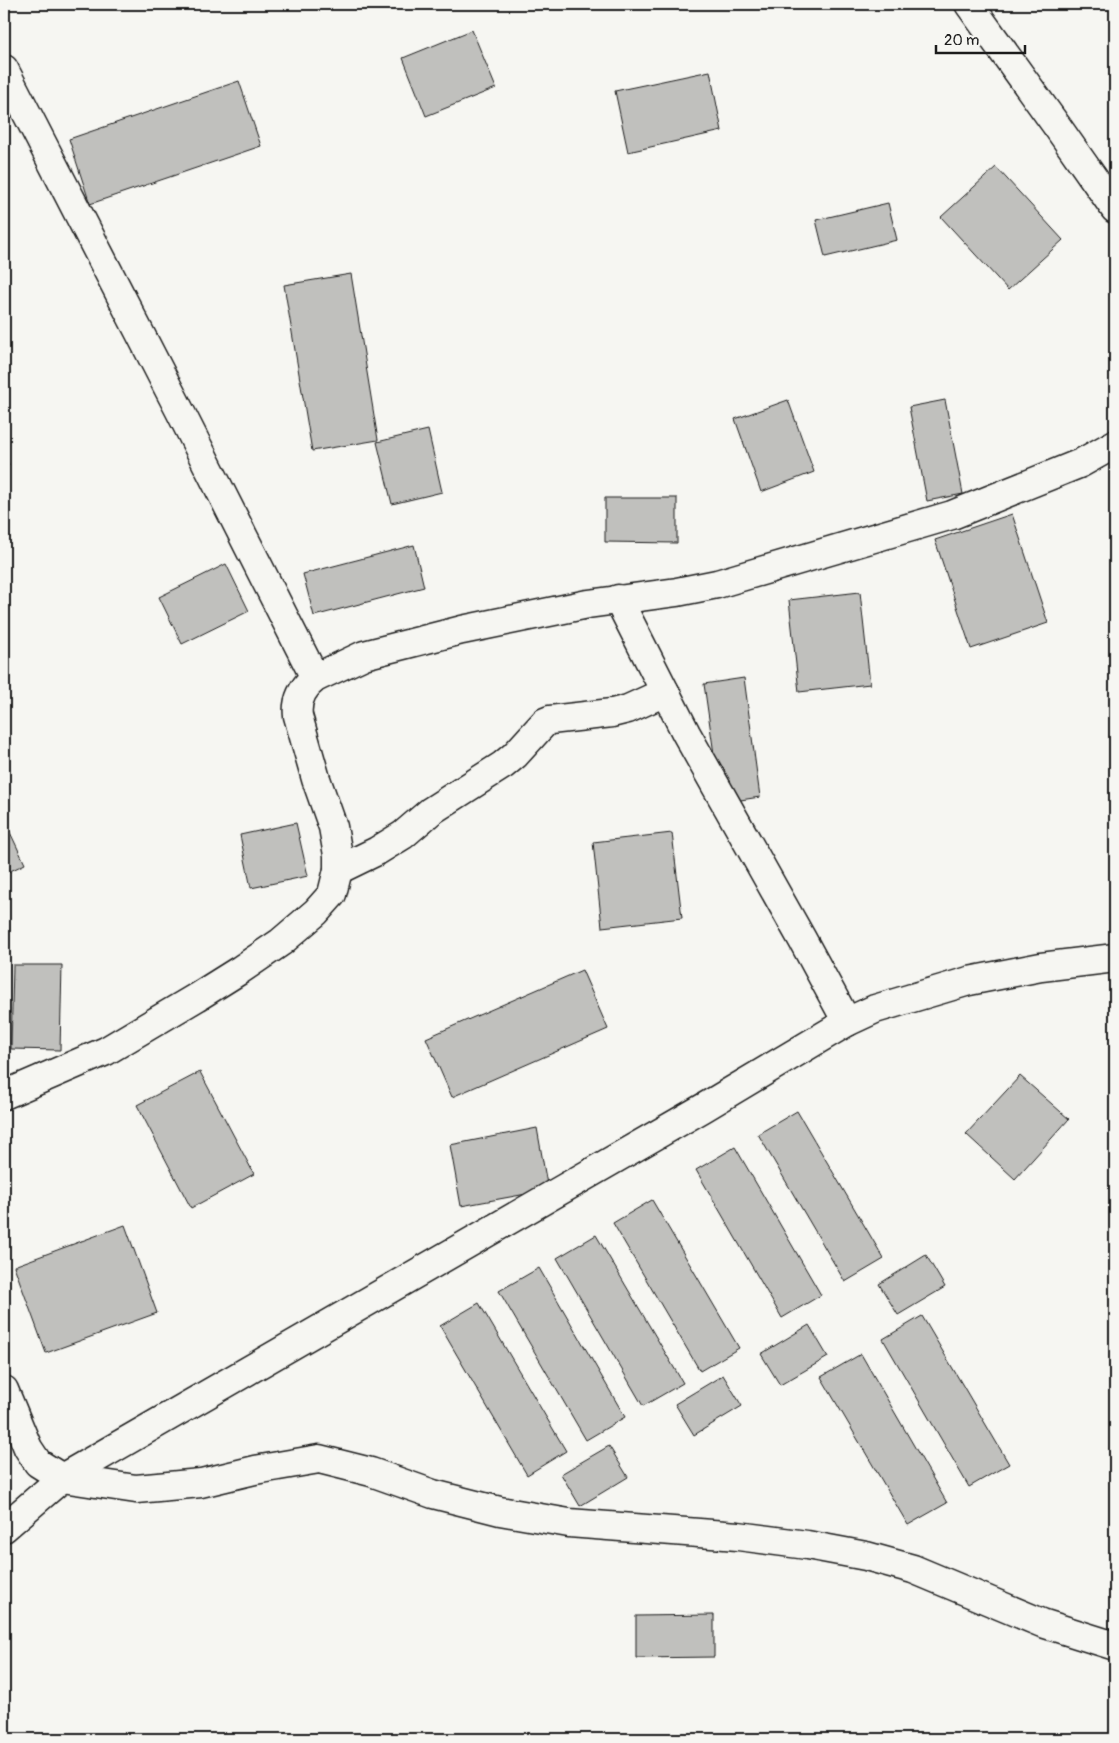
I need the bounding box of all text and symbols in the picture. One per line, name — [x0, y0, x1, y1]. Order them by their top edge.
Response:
scale bar — [936, 22, 1025, 54]
text: 20 m — [944, 31, 979, 50]

